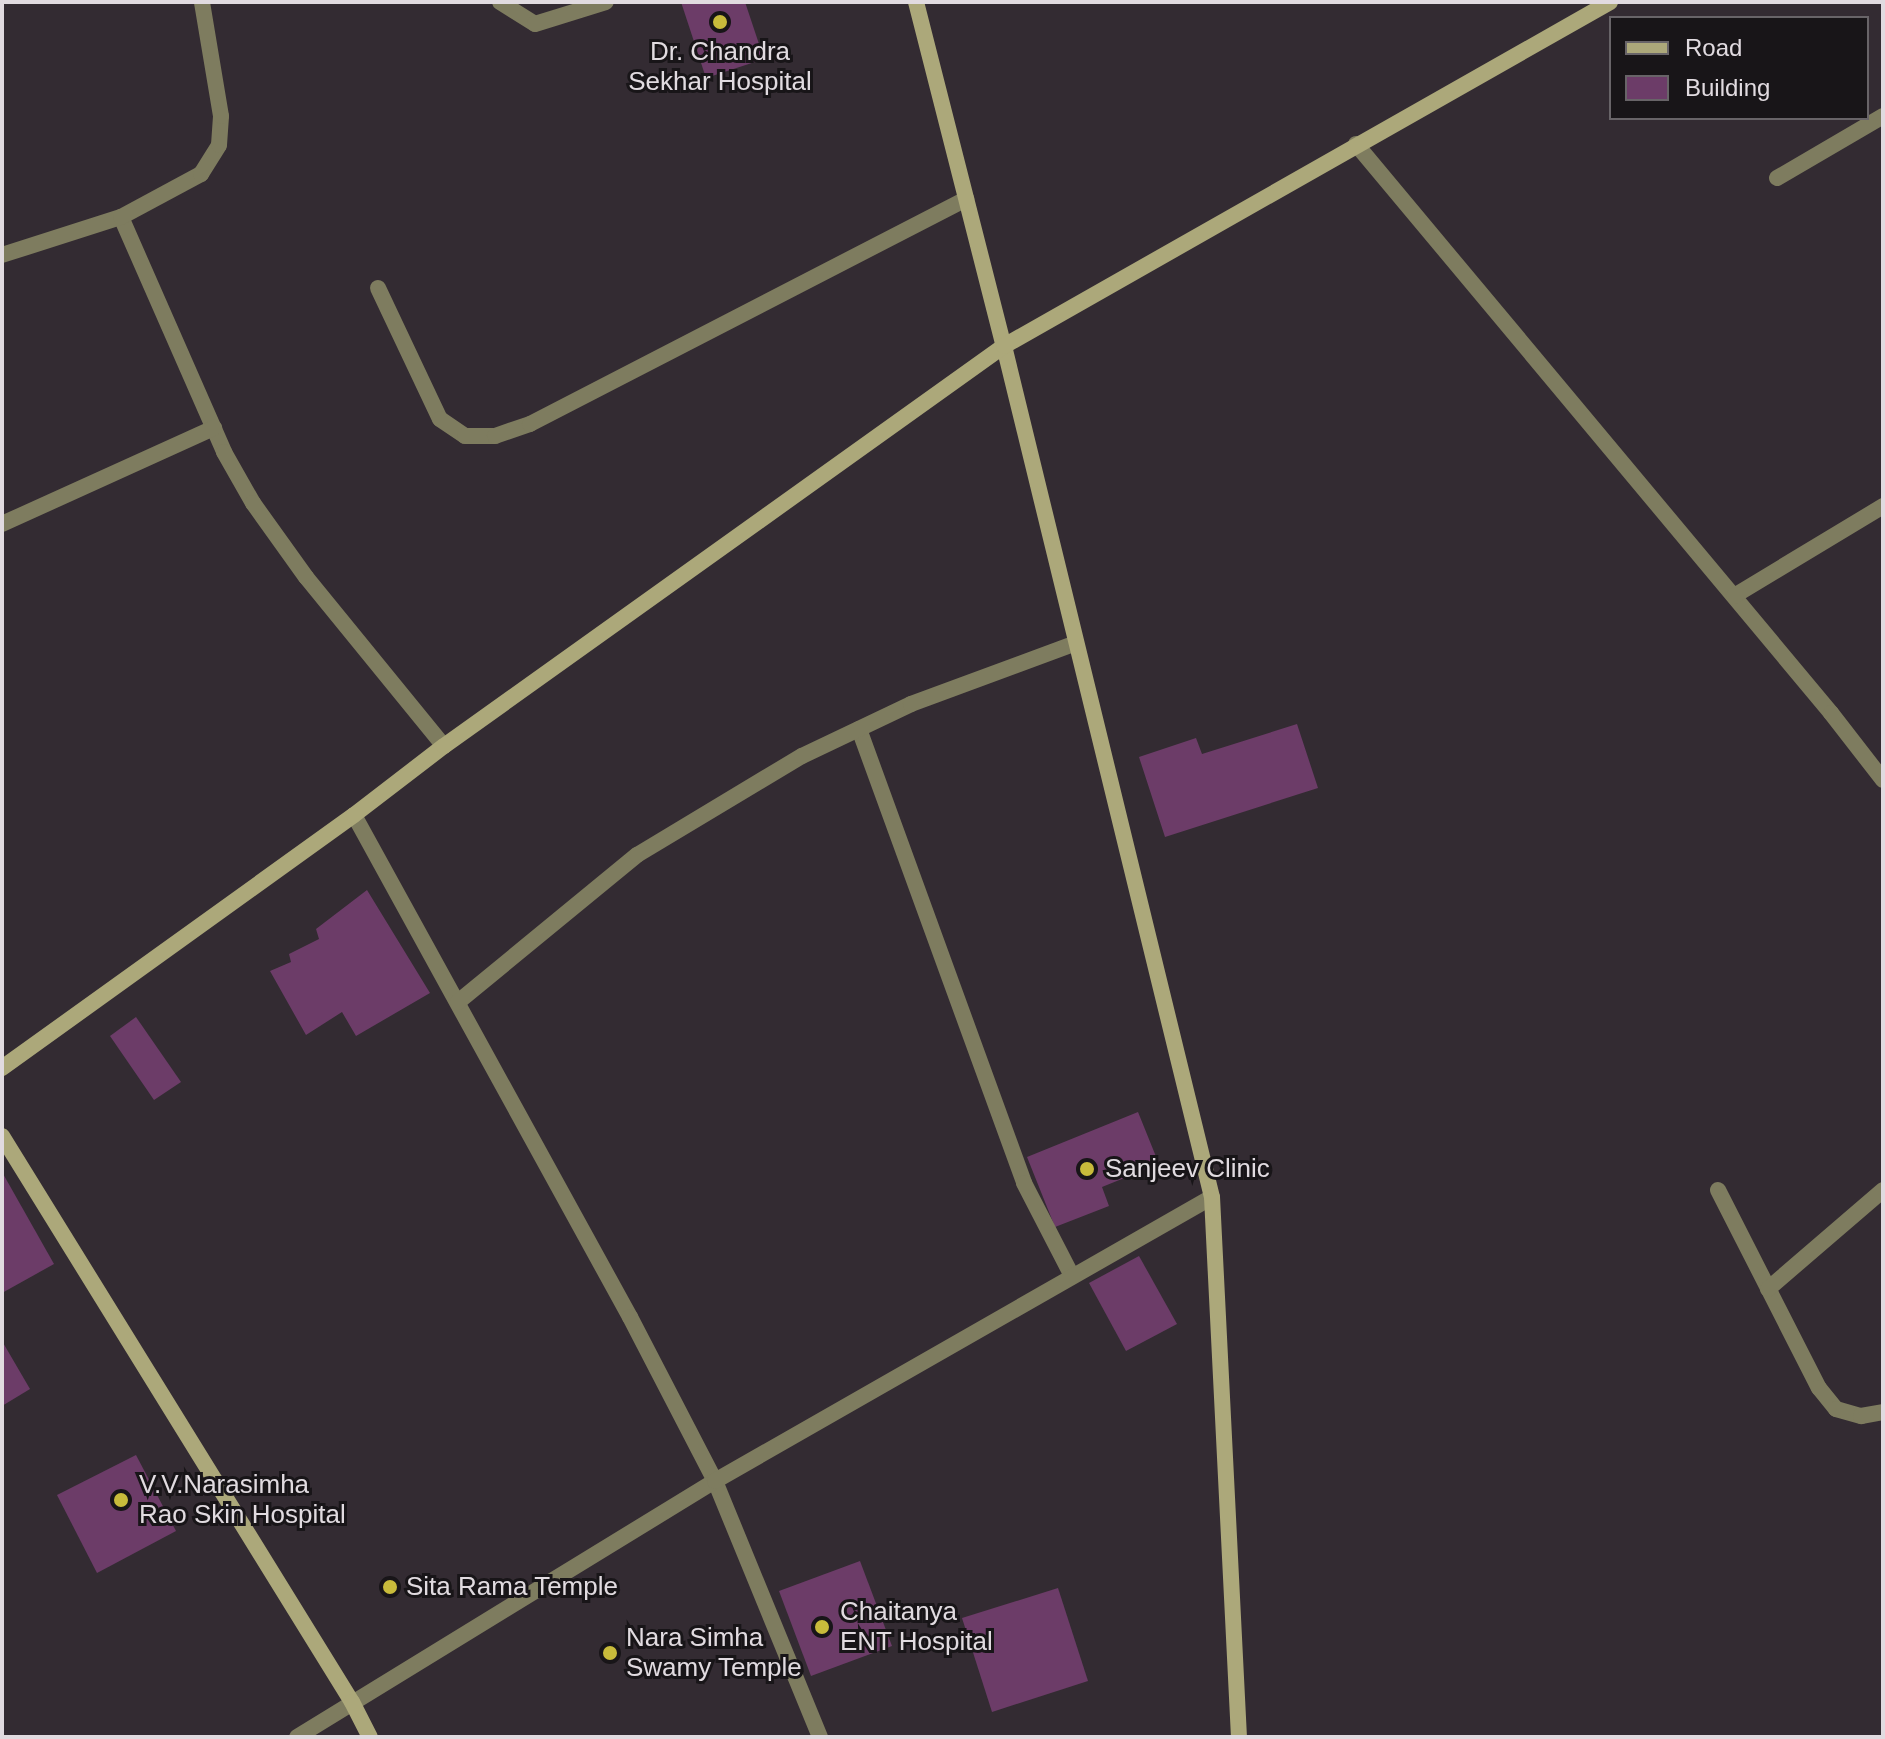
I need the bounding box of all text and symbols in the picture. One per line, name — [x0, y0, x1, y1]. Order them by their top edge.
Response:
marker: Dr. Chandra Sekhar Hospital — [709, 11, 731, 33]
legend — [1609, 16, 1869, 120]
text: Road — [1685, 34, 1742, 61]
place label: Dr. Chandra Sekhar Hospital — [628, 36, 812, 98]
text: Building — [1685, 74, 1770, 101]
place label: Sanjeev Clinic — [1105, 1153, 1270, 1185]
marker: Sanjeev Clinic — [1076, 1158, 1098, 1180]
place label: V.V.Narasimha Rao Skin Hospital — [139, 1469, 346, 1530]
marker: V.V.Narasimha Rao Skin Hospital — [110, 1489, 132, 1511]
place label: Sita Rama Temple — [406, 1571, 618, 1603]
marker: Sita Rama Temple — [381, 1578, 399, 1596]
place label: Chaitanya ENT Hospital — [840, 1596, 993, 1658]
marker: Chaitanya ENT Hospital — [811, 1616, 833, 1638]
place label: Nara Simha Swamy Temple — [626, 1622, 802, 1684]
marker: Nara Simha Swamy Temple — [601, 1644, 619, 1662]

